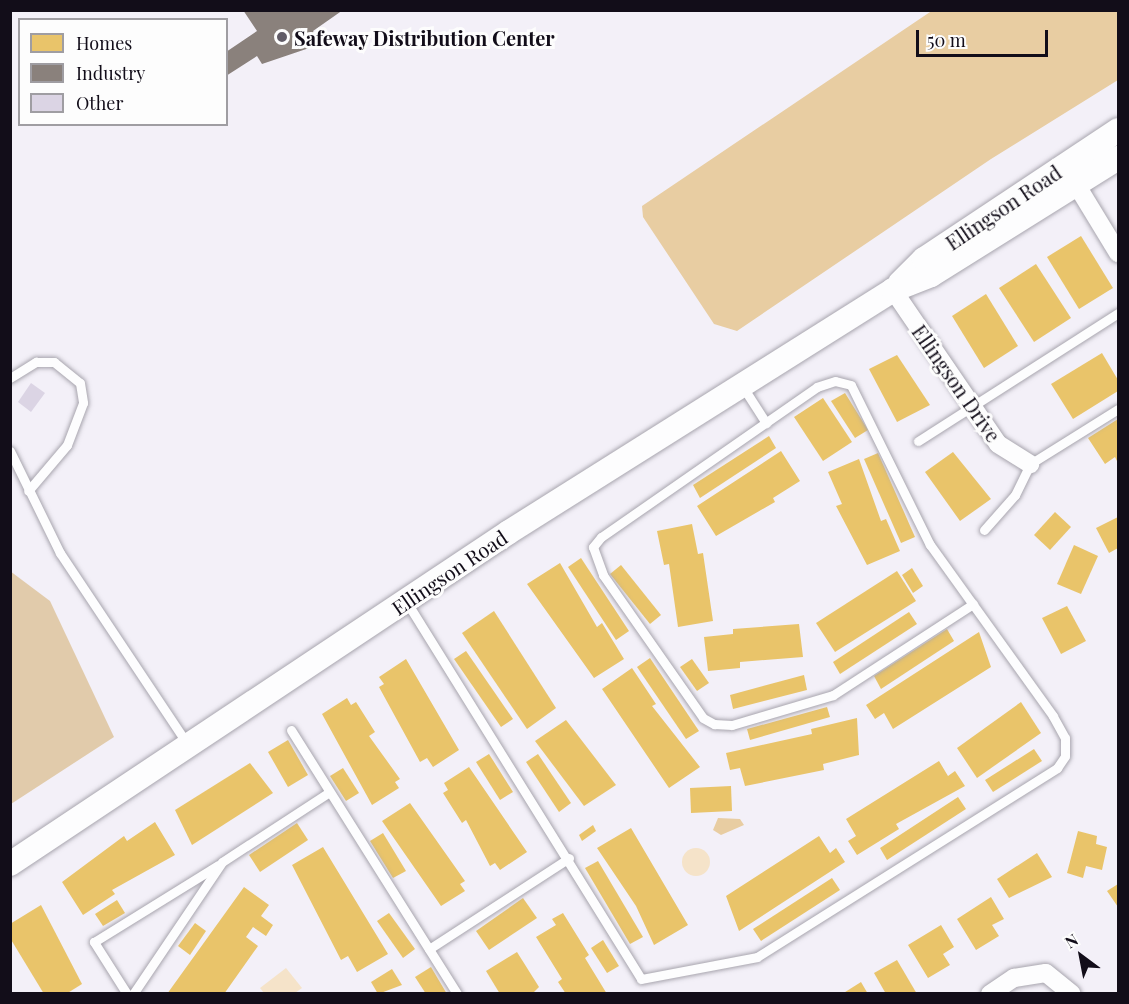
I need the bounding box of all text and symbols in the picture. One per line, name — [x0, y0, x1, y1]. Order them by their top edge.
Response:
legend — [18, 18, 228, 126]
scale bar — [919, 18, 1051, 56]
place label: Safeway Distribution Center — [294, 25, 555, 49]
text: 50 m — [927, 28, 966, 52]
marker: Safeway Distribution Center — [275, 30, 289, 44]
text: Homes — [76, 31, 132, 55]
text: Industry — [76, 61, 145, 85]
text: Other — [76, 91, 123, 115]
street label: Ellingson Road — [941, 160, 1065, 254]
street label: Ellingson Drive — [908, 320, 1006, 446]
street label: Ellingson Road — [387, 525, 511, 619]
north arrow — [1051, 926, 1111, 986]
text: N — [1061, 928, 1082, 952]

